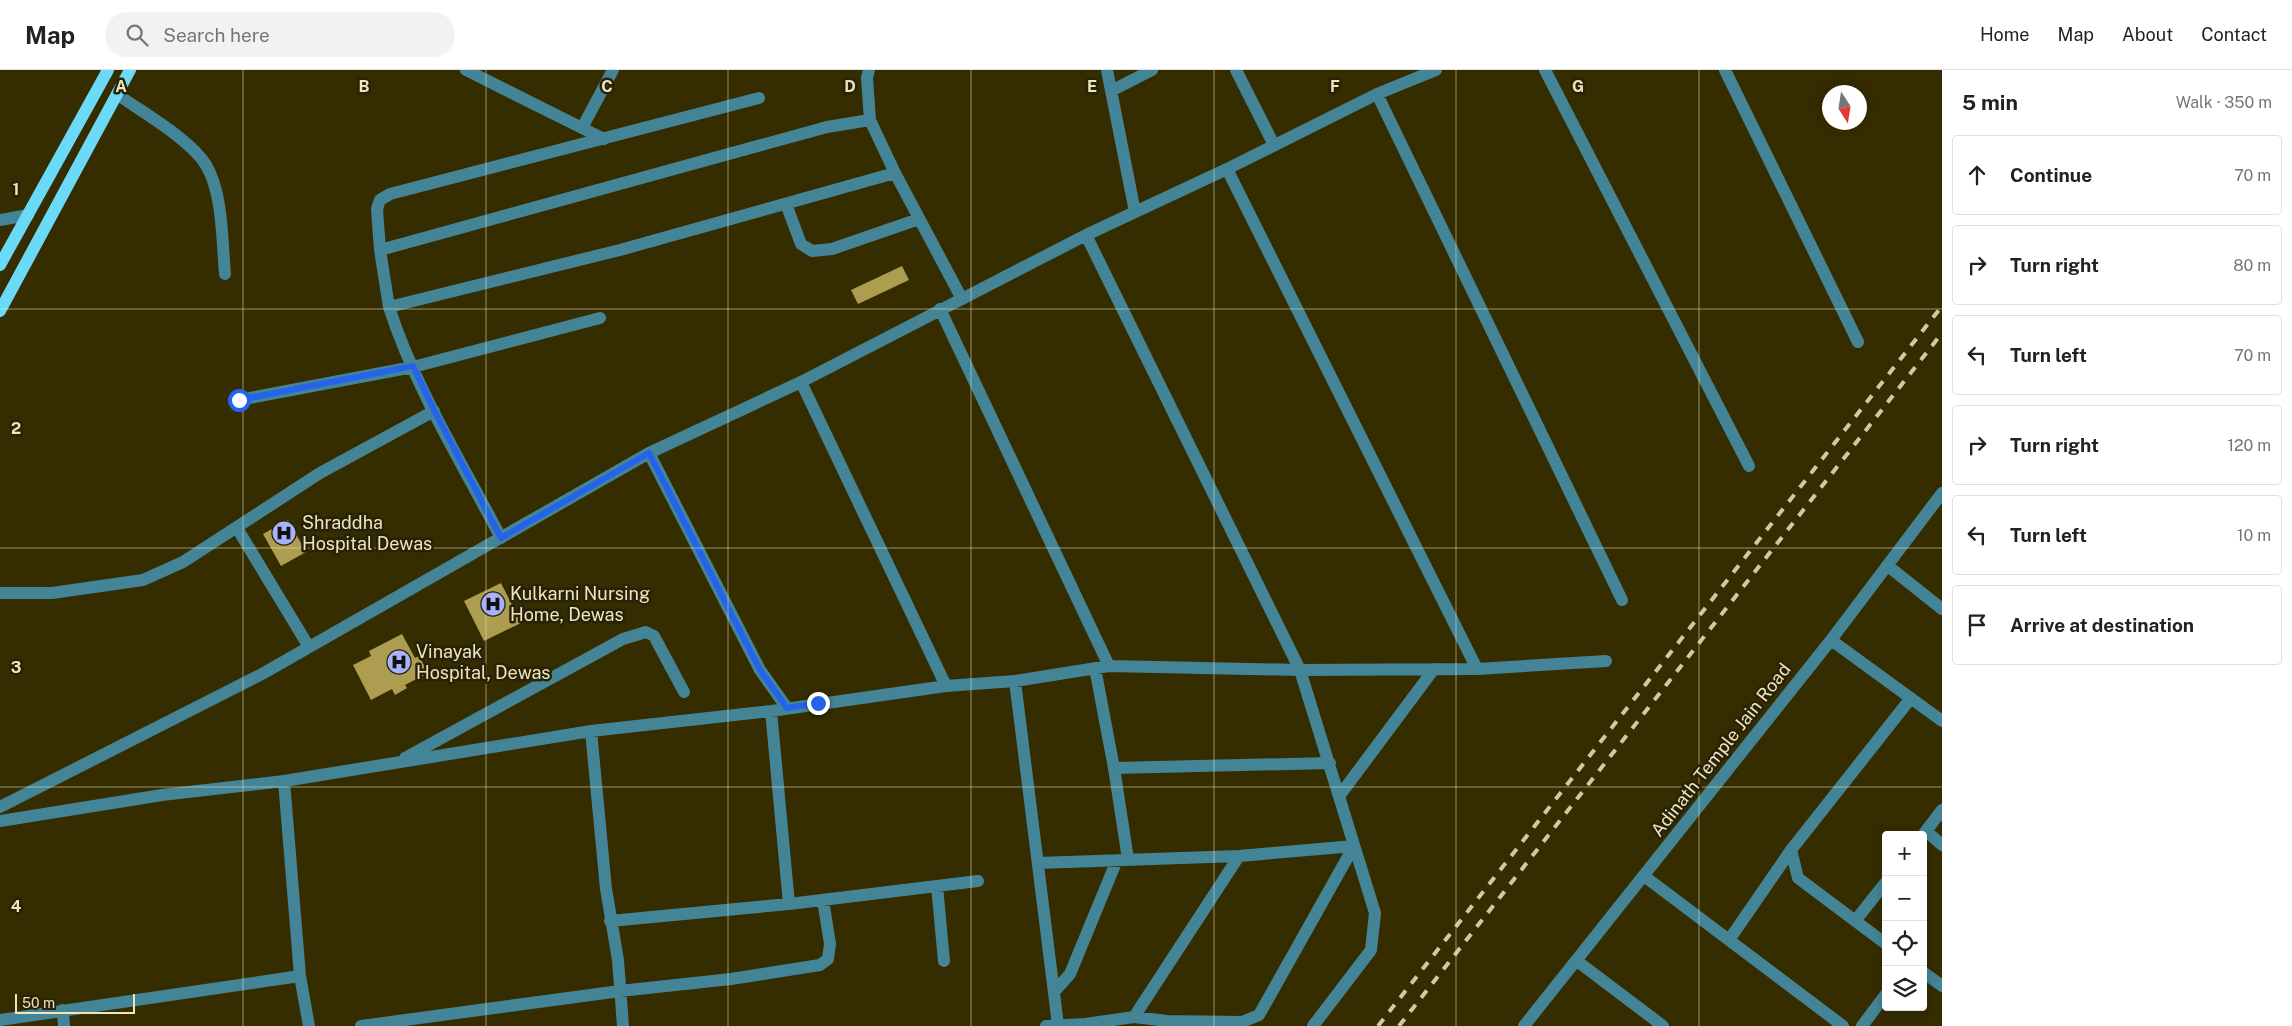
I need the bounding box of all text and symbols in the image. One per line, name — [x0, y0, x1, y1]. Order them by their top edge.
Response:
search box — [105, 12, 455, 57]
text: Map — [25, 21, 75, 49]
icon: search — [123, 21, 151, 49]
text: Search here — [163, 24, 270, 46]
text: Home — [1980, 24, 2030, 45]
text: Map — [2058, 24, 2094, 45]
text: About — [2122, 24, 2173, 45]
text: Contact — [2201, 24, 2267, 45]
text: A — [115, 77, 127, 96]
text: B — [359, 77, 370, 96]
text: C — [601, 77, 613, 96]
text: D — [844, 77, 856, 96]
text: E — [1087, 77, 1097, 96]
text: F — [1330, 77, 1340, 96]
text: G — [1572, 77, 1584, 96]
north arrow — [1822, 85, 1867, 130]
text: 5 min — [1962, 90, 2018, 115]
text: Walk · 350 m — [2176, 93, 2272, 112]
icon: ahead — [1963, 161, 1991, 189]
text: Continue — [2010, 164, 2092, 186]
text: 70 m — [2234, 166, 2271, 185]
text: 1 — [13, 180, 19, 199]
icon: right — [1963, 251, 1991, 279]
text: Turn right — [2010, 254, 2099, 276]
text: 80 m — [2233, 256, 2271, 275]
icon: left — [1963, 341, 1991, 369]
text: Turn left — [2010, 344, 2087, 366]
text: 70 m — [2234, 346, 2271, 365]
route start — [228, 389, 251, 412]
text: 2 — [11, 419, 21, 438]
icon: right — [1963, 431, 1991, 459]
text: Turn right — [2010, 434, 2099, 456]
text: 120 m — [2227, 436, 2271, 455]
place label: Shraddha Hospital Dewas — [302, 512, 432, 554]
hospital icon: Shraddha Hospital Dewas — [271, 520, 297, 546]
icon: left — [1963, 521, 1991, 549]
text: Turn left — [2010, 524, 2087, 546]
text: 10 m — [2237, 526, 2271, 545]
place label: Kulkarni Nursing Home, Dewas — [510, 583, 650, 625]
hospital icon: Kulkarni Nursing Home, Dewas — [480, 591, 506, 617]
icon: arrive — [1963, 611, 1991, 639]
text: Arrive at destination — [2010, 614, 2194, 636]
place label: Vinayak Hospital, Dewas — [416, 641, 550, 683]
hospital icon: Vinayak Hospital, Dewas — [386, 649, 412, 675]
text: 3 — [11, 658, 21, 677]
street label: Adinath Temple Jain Road — [1646, 659, 1795, 840]
route end — [807, 692, 830, 715]
map controls — [1882, 831, 1927, 1011]
button: + — [1882, 831, 1927, 876]
button: − — [1882, 876, 1927, 921]
text: 4 — [11, 897, 22, 916]
button: locate — [1882, 921, 1927, 966]
button: layers — [1882, 966, 1927, 1011]
scale bar — [15, 991, 135, 1014]
text: 50 m — [22, 995, 55, 1011]

